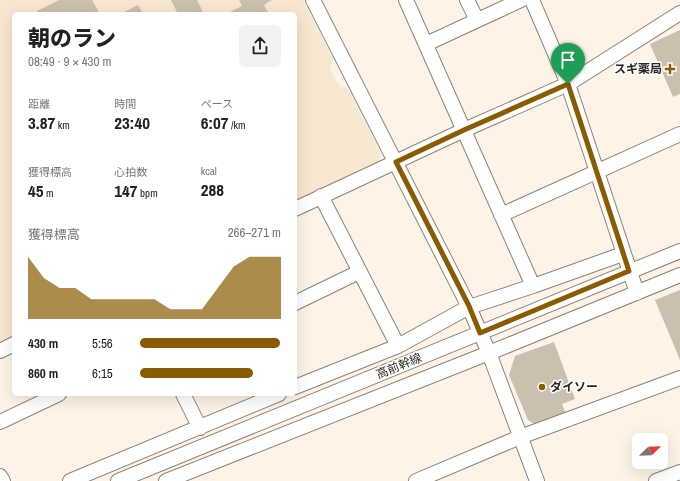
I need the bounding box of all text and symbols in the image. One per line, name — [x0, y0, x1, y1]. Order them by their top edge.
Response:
text: 朝のラン — [28, 23, 116, 53]
button: share — [239, 25, 281, 67]
pin — [551, 43, 585, 84]
icon: arrive — [557, 49, 579, 71]
text: 08:49 · 9 × 430 m — [28, 53, 111, 70]
place label: スギ薬局 — [614, 61, 662, 77]
marker: スギ薬局 — [665, 64, 675, 74]
text: 距離 — [28, 97, 50, 111]
text: 時間 — [114, 97, 136, 111]
text: ペース — [201, 97, 233, 111]
text: 3.87 — [28, 111, 55, 134]
text: 23:40 — [114, 111, 150, 134]
text: 6:07 — [201, 111, 229, 134]
text: km — [55, 118, 70, 132]
text: /km — [229, 118, 246, 132]
text: kcal — [201, 164, 217, 178]
text: 獲得標高 — [28, 165, 72, 179]
text: 心拍数 — [114, 165, 147, 179]
text: 288 — [201, 178, 224, 201]
text: 45 — [28, 179, 44, 202]
text: 147 — [114, 179, 138, 202]
text: m — [44, 186, 54, 200]
text: bpm — [138, 186, 158, 200]
text: 266–271 m — [228, 224, 281, 241]
text: 獲得標高 — [28, 226, 80, 243]
text: 430 m — [28, 335, 58, 352]
text: 5:56 — [92, 335, 113, 352]
street label: 高前幹線 — [374, 350, 424, 382]
text: 860 m — [28, 365, 58, 382]
text: 6:15 — [92, 365, 113, 382]
place label: ダイソー — [550, 379, 598, 395]
marker: ダイソー — [537, 382, 547, 392]
north arrow — [632, 433, 668, 469]
map controls — [632, 433, 668, 469]

